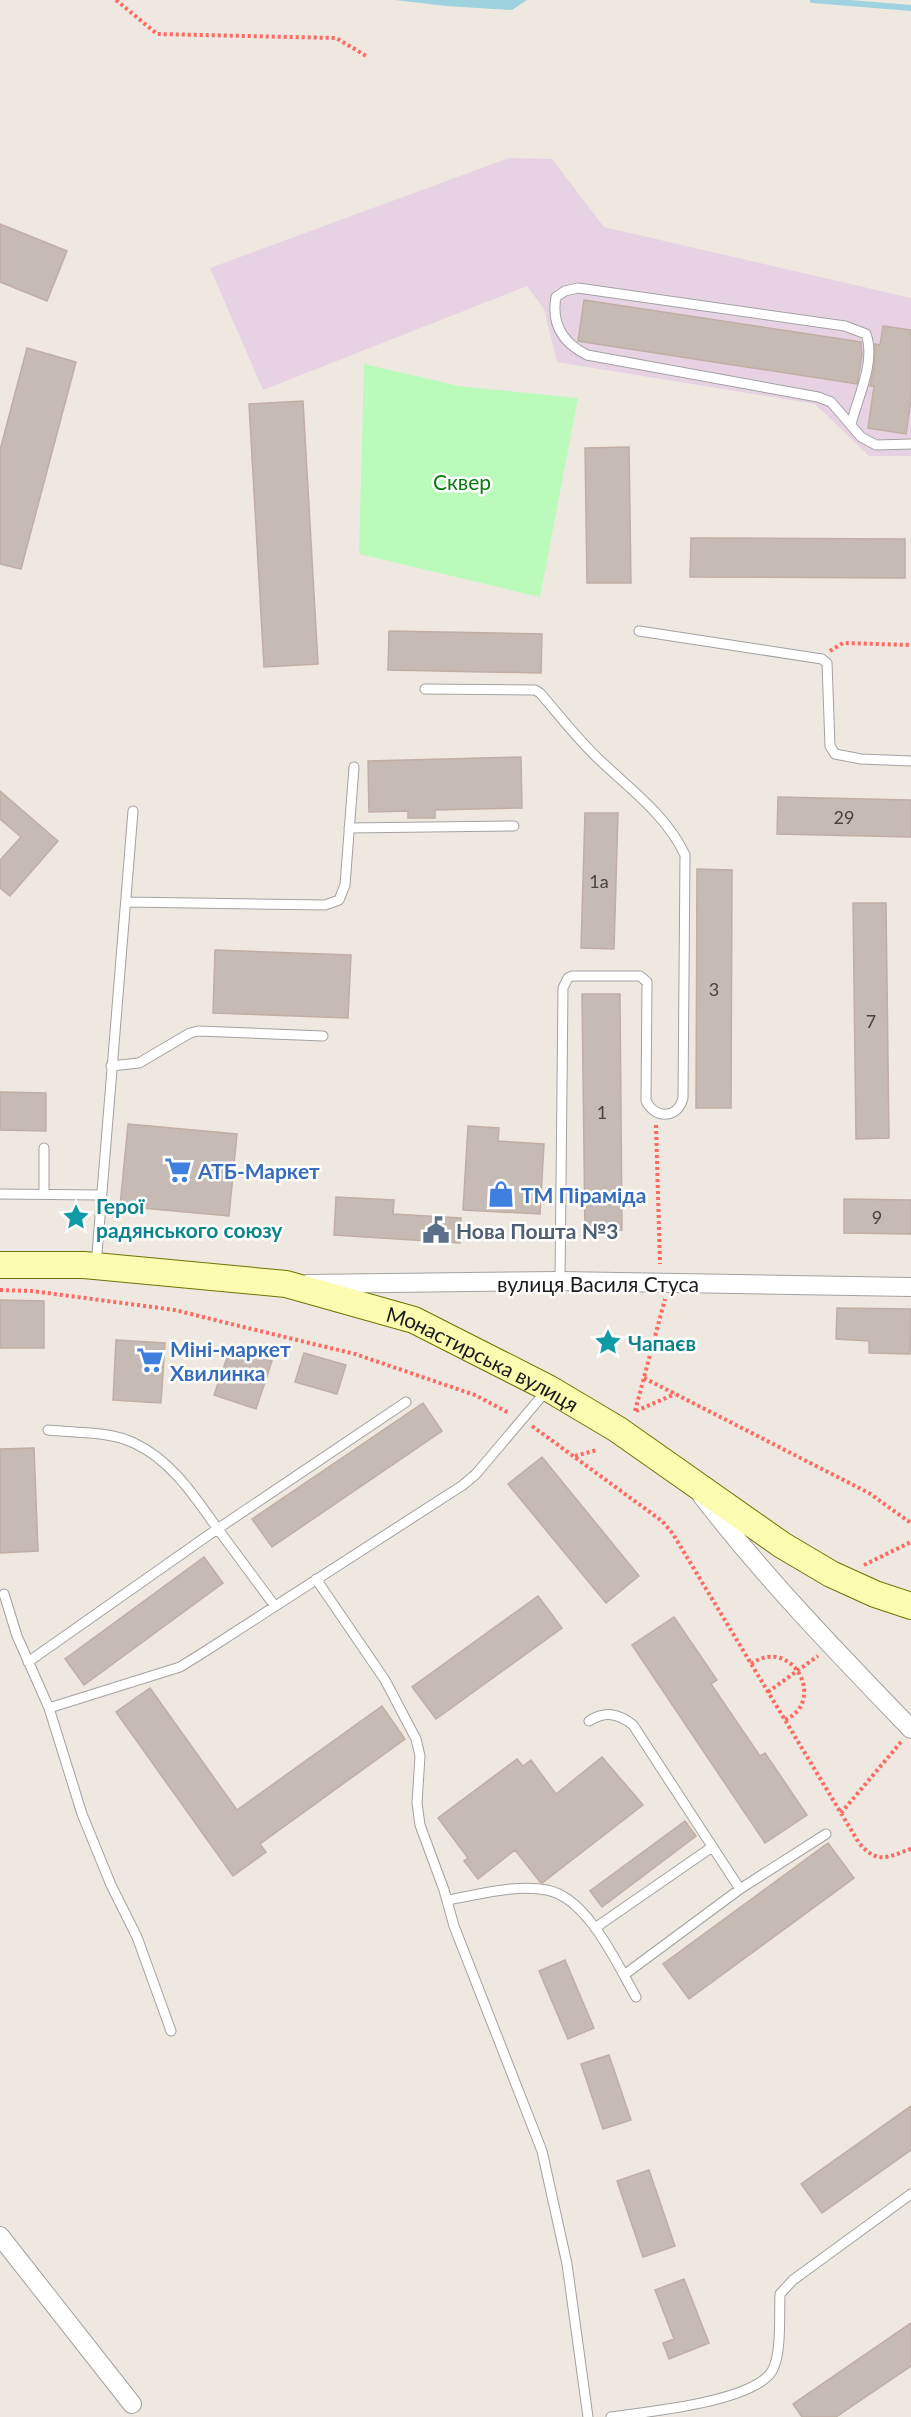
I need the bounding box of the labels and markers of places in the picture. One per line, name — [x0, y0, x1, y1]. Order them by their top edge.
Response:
supermarket icon: АТБ-Маркет — [163, 1155, 193, 1185]
place label: АТБ-Маркет — [197, 1158, 320, 1183]
shop icon: ТМ Піраміда — [486, 1179, 516, 1209]
place label: ТМ Піраміда — [521, 1182, 646, 1207]
place label: Герої радянського союзу — [96, 1193, 283, 1242]
place icon: Герої радянського союзу — [61, 1202, 91, 1232]
public building icon: Нова Пошта №3 — [421, 1215, 451, 1245]
place label: Нова Пошта №3 — [456, 1218, 618, 1243]
place icon: Чапаєв — [593, 1327, 623, 1357]
place label: Чапаєв — [628, 1330, 696, 1355]
place label: Міні-маркет Хвилинка — [170, 1336, 291, 1385]
supermarket icon: Міні-маркет Хвилинка — [135, 1345, 165, 1375]

